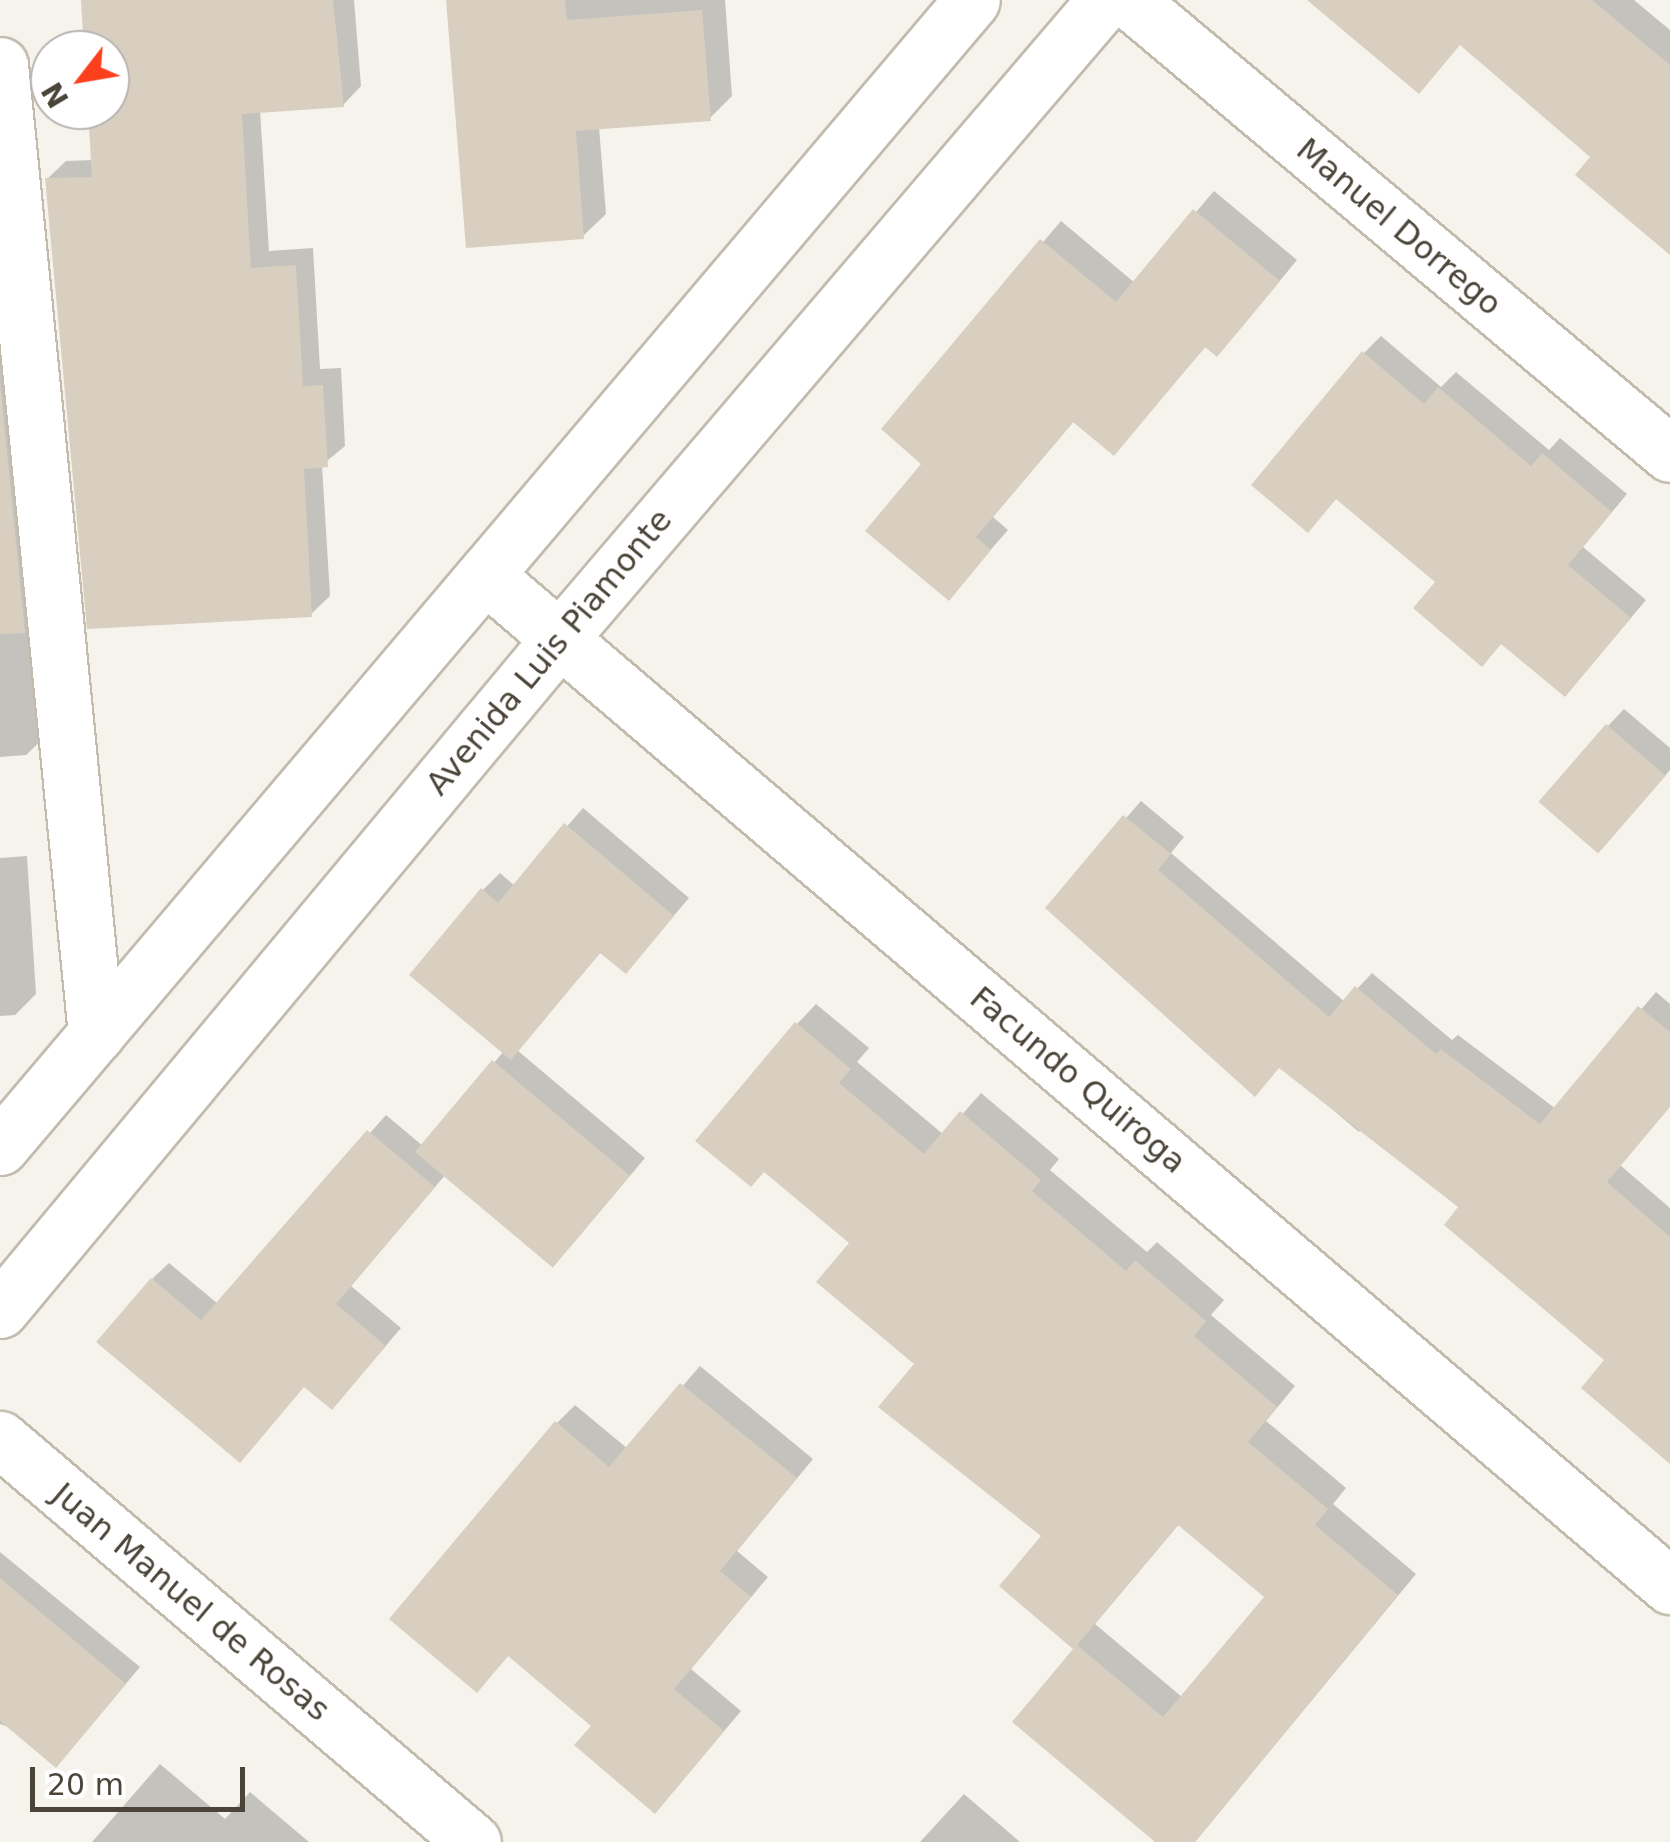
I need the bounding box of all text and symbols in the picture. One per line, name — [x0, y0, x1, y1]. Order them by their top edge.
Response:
north arrow — [30, 30, 130, 130]
text: N — [35, 76, 76, 113]
street label: Manuel Dorrego — [1289, 130, 1509, 324]
street label: Avenida Luis Piamonte — [418, 501, 680, 803]
street label: Facundo Quiroga — [962, 979, 1194, 1181]
street label: Juan Manuel de Rosas — [45, 1475, 337, 1729]
scale bar — [35, 1747, 250, 1809]
text: 20 m — [47, 1767, 124, 1802]

